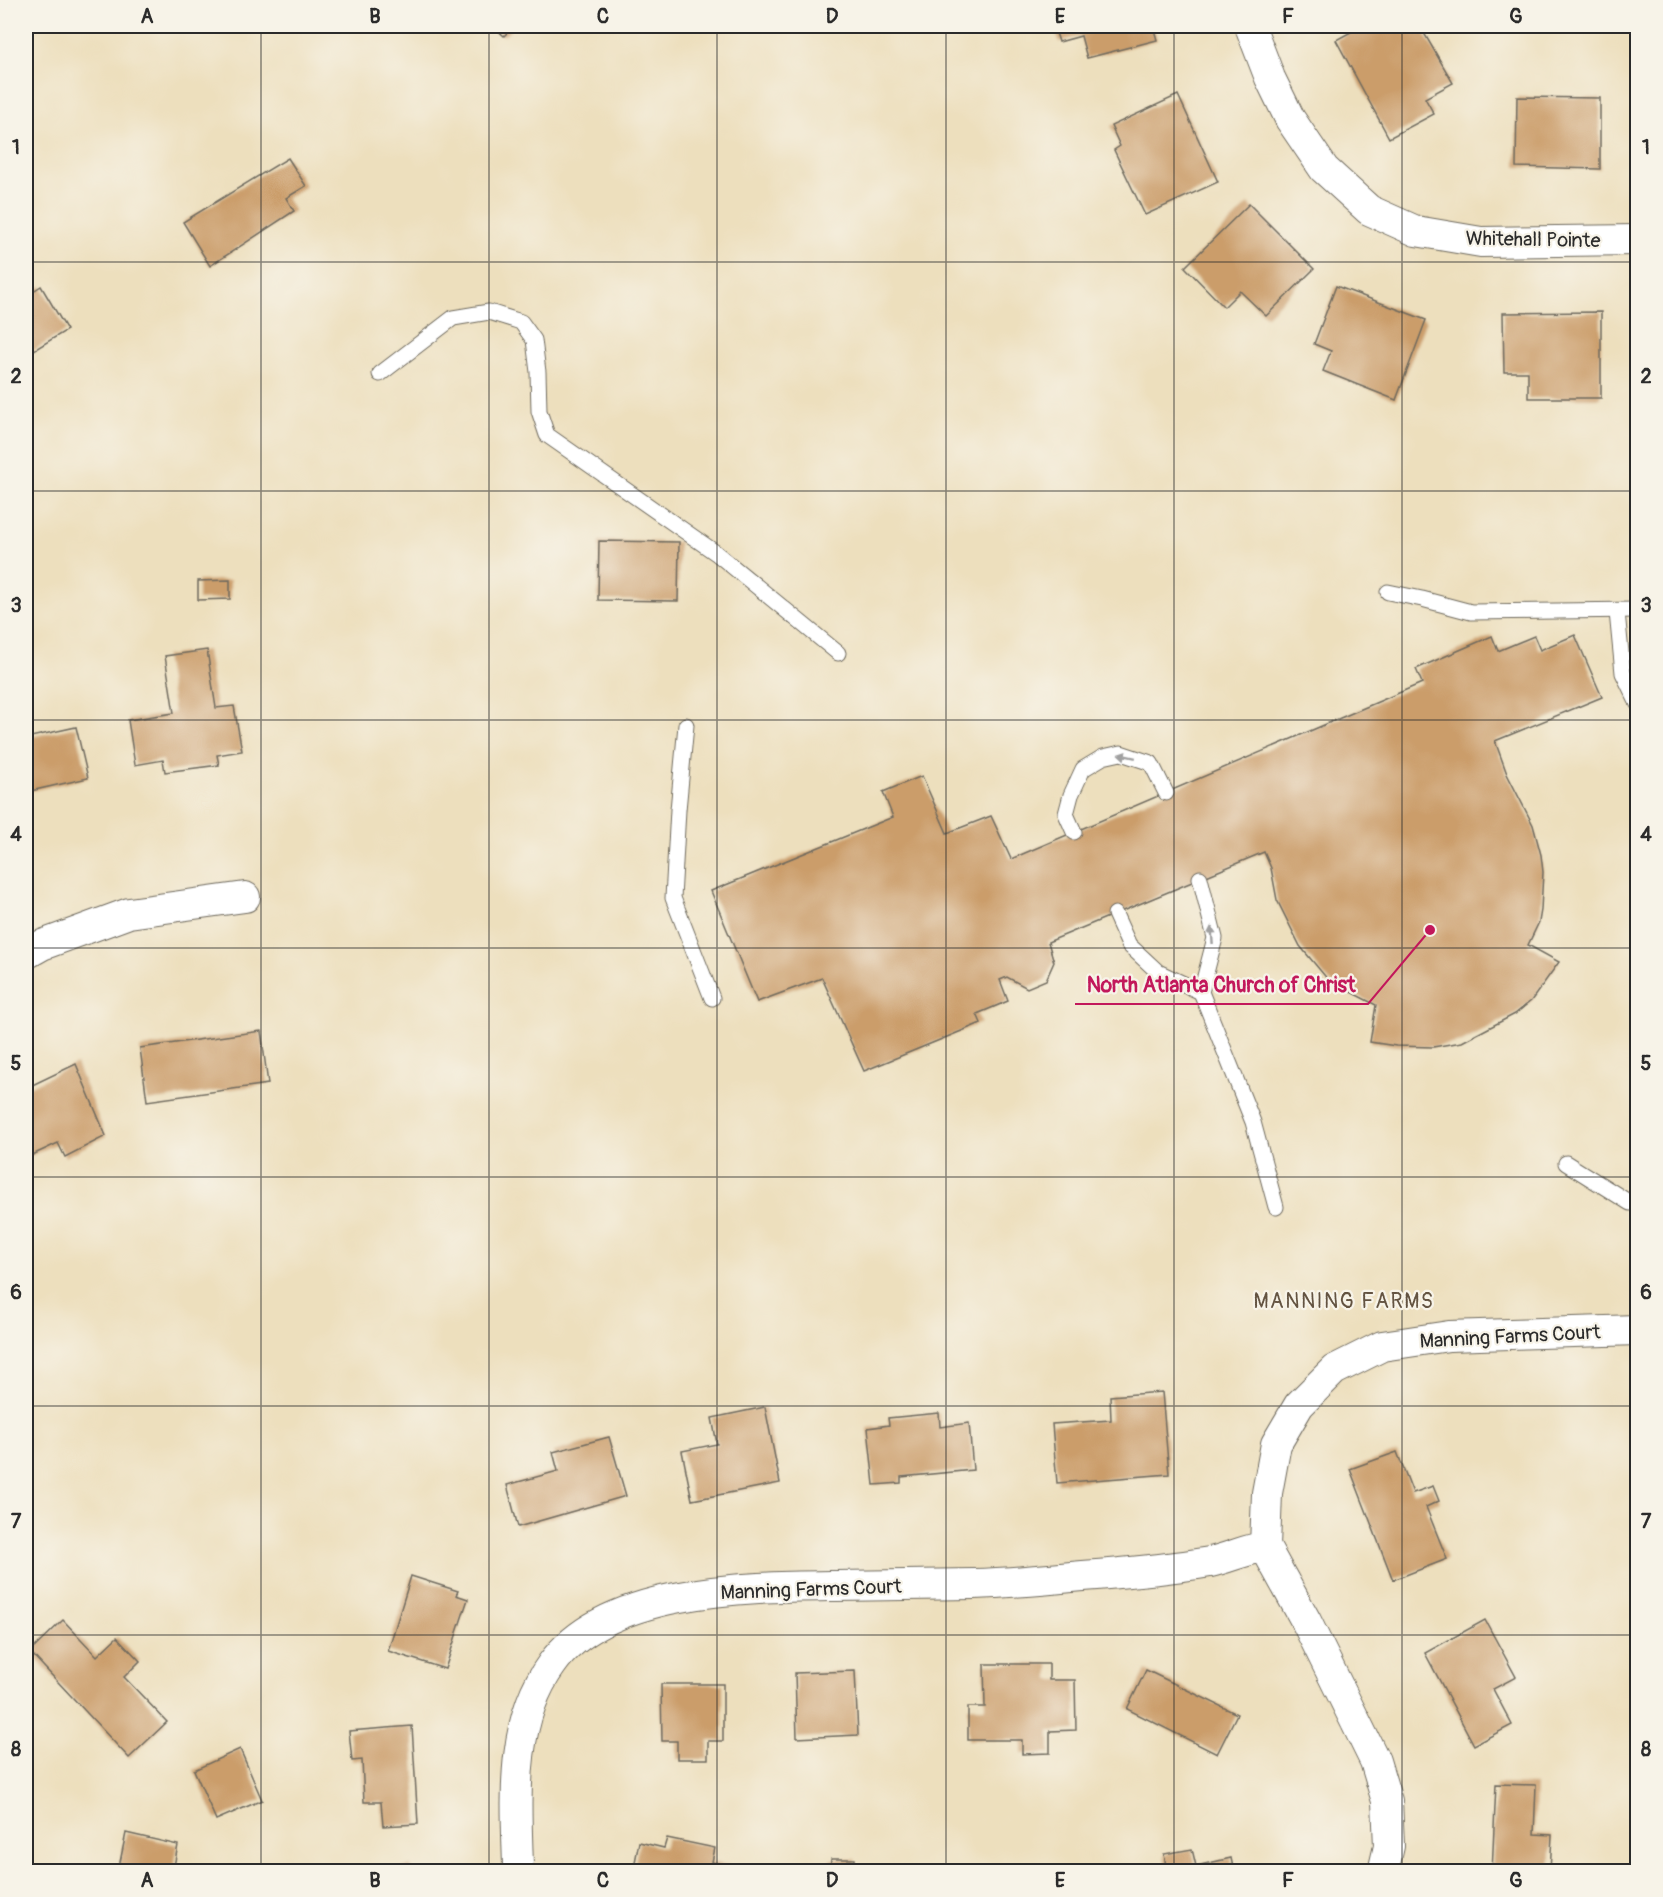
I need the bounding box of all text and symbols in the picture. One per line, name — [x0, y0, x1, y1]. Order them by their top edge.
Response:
text: A — [141, 4, 154, 29]
text: B — [369, 4, 381, 29]
text: C — [597, 4, 609, 29]
text: D — [826, 4, 839, 29]
text: E — [1055, 4, 1066, 29]
text: F — [1282, 4, 1294, 29]
text: G — [1509, 4, 1523, 29]
text: 1 — [12, 135, 20, 160]
text: 1 — [1642, 135, 1650, 160]
street label: Whitehall Pointe — [1465, 226, 1601, 253]
text: 2 — [10, 364, 22, 389]
text: 2 — [1640, 364, 1652, 389]
text: 3 — [10, 593, 22, 618]
text: 3 — [1640, 593, 1652, 618]
one-way arrow — [1118, 751, 1136, 761]
text: 4 — [10, 822, 22, 847]
text: 4 — [1640, 822, 1652, 847]
one-way arrow — [1207, 925, 1217, 944]
callout: North Atlanta Church of Christ — [1075, 965, 1368, 1004]
text: North Atlanta Church of Christ — [1087, 972, 1356, 999]
text: 5 — [11, 1051, 22, 1076]
text: 5 — [1641, 1051, 1652, 1076]
text: 6 — [10, 1280, 22, 1305]
text: 6 — [1640, 1280, 1652, 1305]
district label: MANNING FARMS — [1253, 1288, 1435, 1315]
street label: Manning Farms Court — [1419, 1319, 1602, 1354]
text: 7 — [11, 1509, 22, 1534]
text: 7 — [1641, 1509, 1652, 1534]
street label: Manning Farms Court — [720, 1574, 903, 1605]
text: 8 — [11, 1737, 21, 1762]
text: 8 — [1641, 1737, 1651, 1762]
text: A — [141, 1868, 154, 1893]
text: B — [369, 1868, 381, 1893]
text: C — [597, 1868, 609, 1893]
text: D — [826, 1868, 839, 1893]
text: E — [1055, 1868, 1066, 1893]
text: F — [1282, 1868, 1294, 1893]
text: G — [1509, 1868, 1523, 1893]

